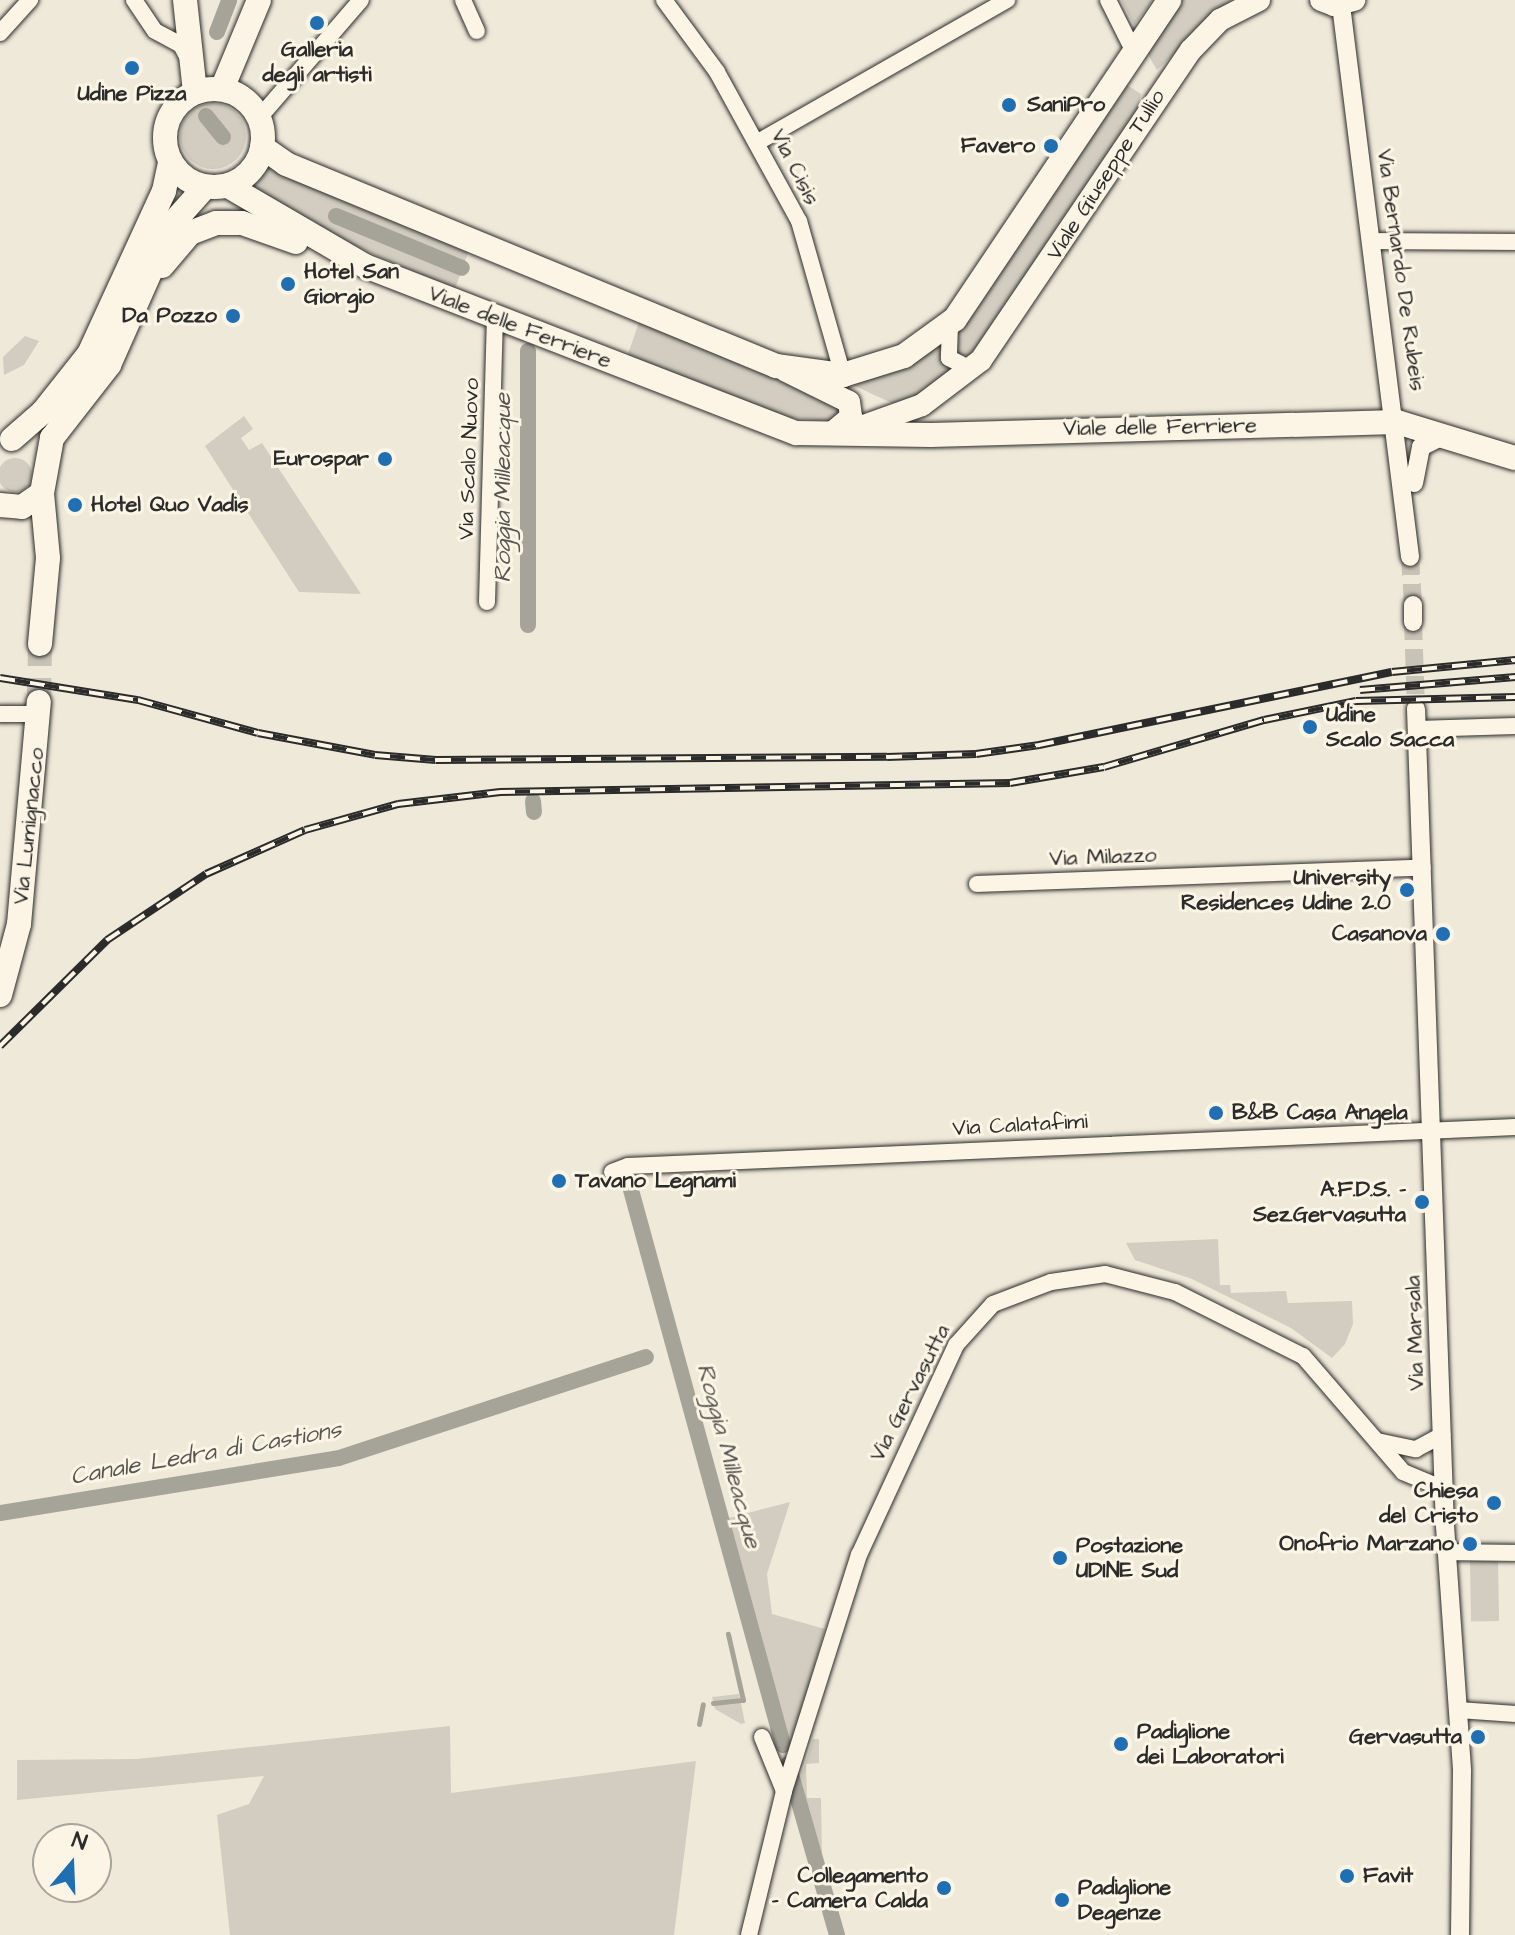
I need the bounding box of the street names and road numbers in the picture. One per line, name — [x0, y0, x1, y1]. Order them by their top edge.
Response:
street label: Viale Giuseppe Tullio — [1041, 85, 1171, 265]
street label: Via Cisis — [765, 125, 825, 209]
street label: Via Bernardo De Rubeis — [1371, 147, 1431, 393]
street label: Viale delle Ferriere — [425, 280, 615, 374]
street label: Via Scalo Nuovo — [453, 378, 485, 540]
street label: Viale delle Ferriere — [1063, 412, 1257, 442]
street label: Via Lumignacco — [8, 746, 50, 906]
street label: Via Milazzo — [1049, 842, 1157, 872]
street label: Via Calatafimi — [952, 1108, 1088, 1142]
street label: Via Marsala — [1400, 1275, 1430, 1391]
street label: Via Gervasutta — [864, 1320, 956, 1466]

